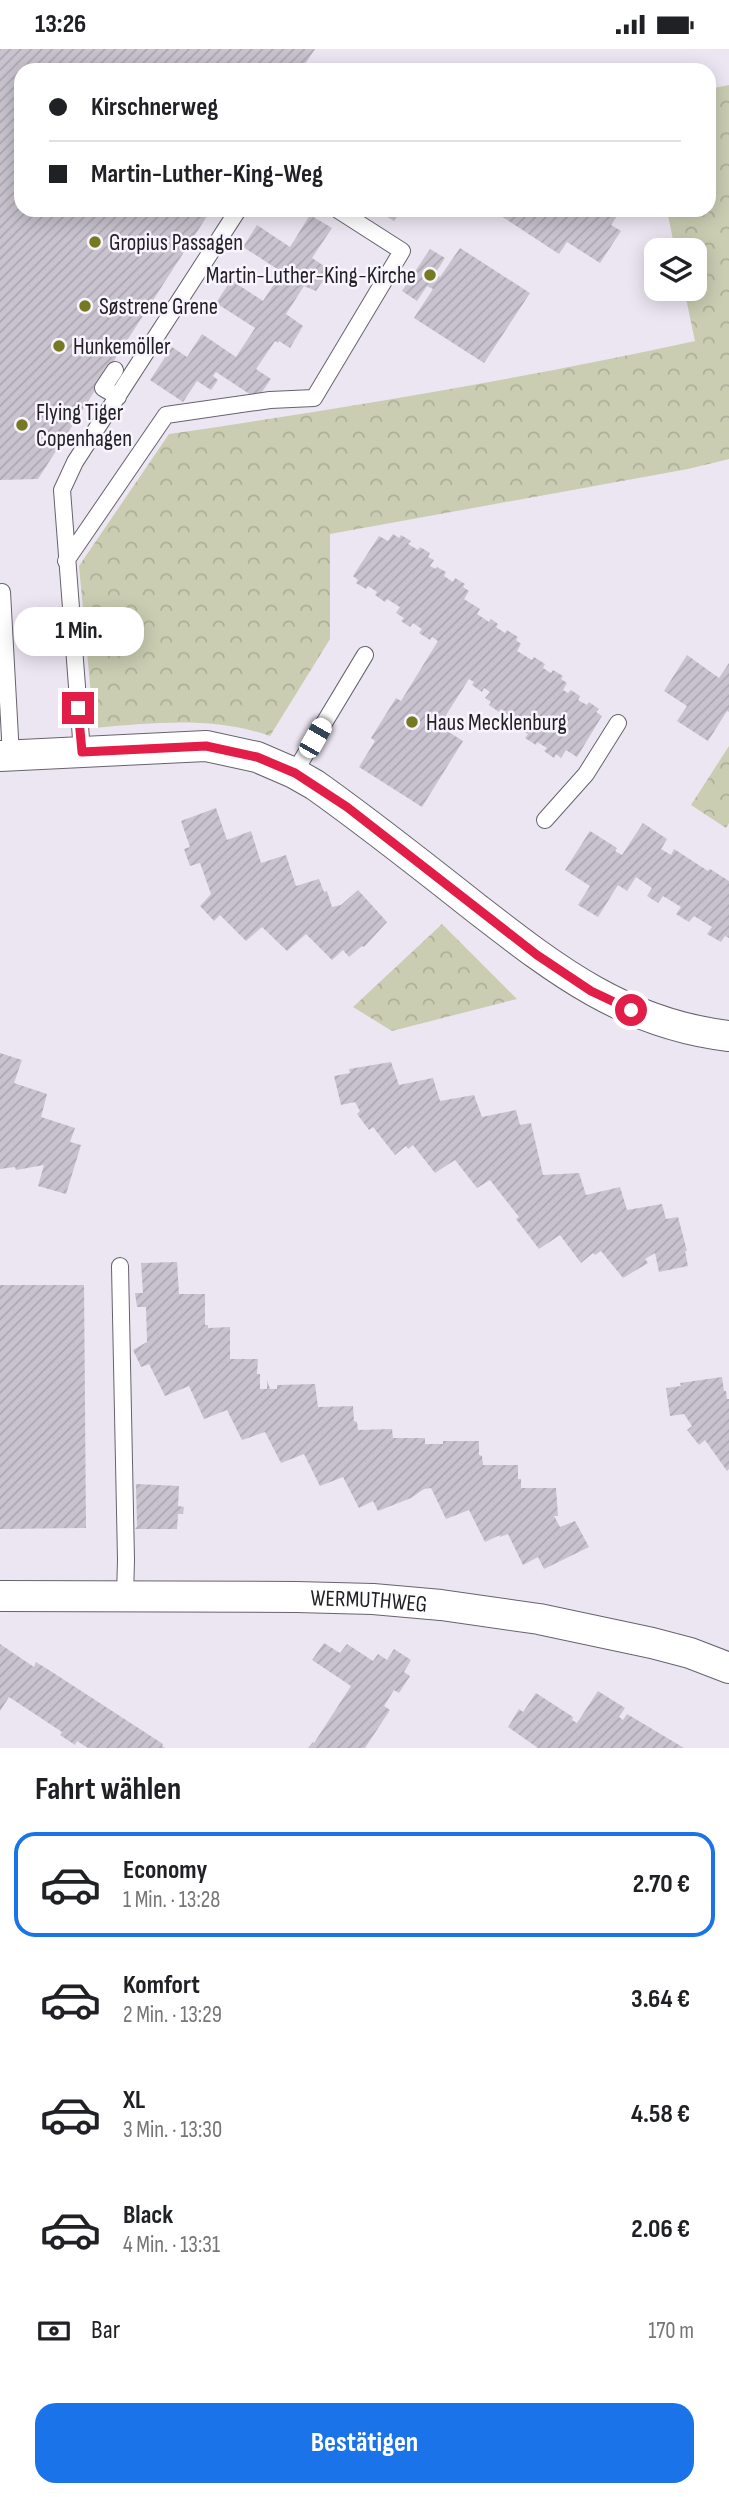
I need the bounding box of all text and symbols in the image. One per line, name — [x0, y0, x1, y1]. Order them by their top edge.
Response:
text: 13:26 — [35, 9, 86, 40]
text: Kirschnerweg — [91, 92, 218, 123]
text: Martin-Luther-King-Weg — [91, 159, 323, 190]
place label: Gropius Passagen — [109, 229, 243, 257]
marker: Gropius Passagen — [87, 234, 103, 250]
map controls — [644, 238, 707, 301]
button: layers — [644, 238, 707, 301]
place label: Martin-Luther-King-Kirche — [206, 262, 416, 290]
marker: Martin-Luther-King-Kirche — [422, 267, 438, 283]
place label: Søstrene Grene — [99, 293, 218, 321]
marker: Søstrene Grene — [77, 298, 93, 314]
place label: Hunkemöller — [73, 333, 171, 361]
marker: Hunkemöller — [51, 338, 67, 354]
place label: Flying Tiger Copenhagen — [36, 399, 132, 453]
marker: Flying Tiger Copenhagen — [14, 417, 30, 433]
callout: 1 Min. — [13, 607, 143, 655]
text: 1 Min. — [55, 617, 103, 645]
route end — [62, 692, 94, 724]
place label: Haus Mecklenburg — [426, 709, 567, 737]
marker: Haus Mecklenburg — [404, 714, 420, 730]
car — [296, 715, 335, 761]
route start — [615, 994, 647, 1026]
street label: WERMUTHWEG — [310, 1584, 428, 1619]
text: Fahrt wählen — [35, 1770, 181, 1809]
icon: car — [39, 1853, 102, 1916]
text: Economy — [123, 1855, 207, 1886]
text: 2.70 € — [633, 1869, 690, 1900]
text: 1 Min. · 13:28 — [123, 1886, 220, 1914]
icon: car — [39, 1968, 102, 2031]
text: Komfort — [123, 1970, 200, 2001]
text: 3.64 € — [631, 1984, 690, 2015]
text: 2 Min. · 13:29 — [123, 2001, 222, 2029]
icon: car — [39, 2083, 102, 2146]
text: XL — [123, 2085, 145, 2116]
text: 4.58 € — [631, 2099, 690, 2130]
text: 3 Min. · 13:30 — [123, 2116, 222, 2144]
icon: car — [39, 2198, 102, 2261]
text: Black — [123, 2200, 173, 2231]
text: 2.06 € — [631, 2214, 690, 2245]
text: 4 Min. · 13:31 — [123, 2231, 220, 2259]
icon: cash — [35, 2312, 73, 2350]
text: Bar — [91, 2315, 120, 2346]
text: 170 m — [648, 2317, 694, 2345]
button: Bestätigen — [35, 2403, 694, 2483]

